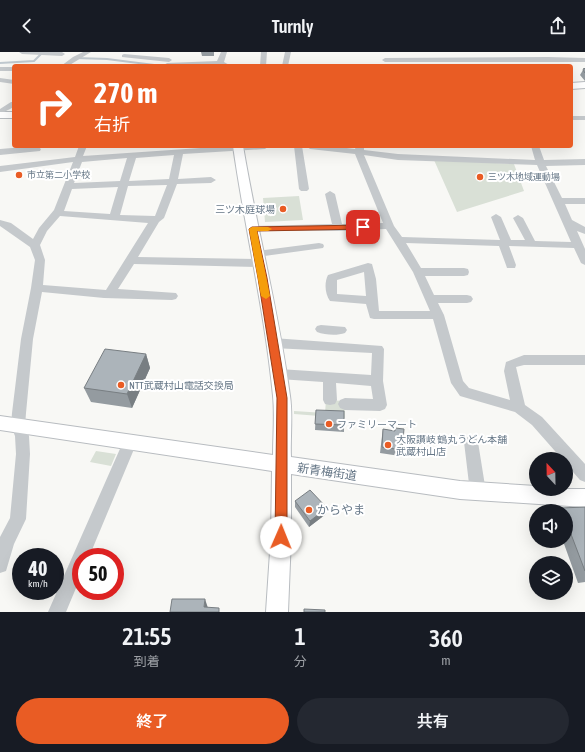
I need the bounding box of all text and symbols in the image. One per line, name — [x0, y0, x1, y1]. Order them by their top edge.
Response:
icon: back — [16, 15, 38, 37]
icon: share — [547, 15, 569, 37]
text: Turnly — [272, 16, 313, 37]
text: 270 m — [94, 77, 157, 109]
icon: right — [28, 80, 80, 132]
text: 右折 — [94, 114, 130, 135]
marker: 市立第二小学校 — [14, 170, 24, 180]
place label: 市立第二小学校 — [27, 170, 90, 180]
marker: 三ツ木地域運動場 — [475, 172, 485, 182]
place label: 三ツ木地域運動場 — [488, 172, 560, 182]
place label: 三ツ木庭球場 — [215, 204, 275, 215]
marker: 三ツ木庭球場 — [278, 204, 288, 214]
pin — [346, 210, 380, 244]
icon: arrive — [352, 216, 374, 238]
marker: NTT武蔵村山電話交換局 — [116, 380, 126, 390]
place label: NTT武蔵村山電話交換局 — [129, 380, 234, 391]
marker: ファミリーマート — [324, 419, 334, 429]
place label: ファミリーマート — [337, 419, 417, 430]
place label: 大阪讃岐 鶴丸うどん本舗 武蔵村山店 — [396, 434, 507, 457]
marker: 大阪讃岐 鶴丸うどん本舗 武蔵村山店 — [383, 440, 393, 450]
north arrow — [529, 452, 573, 496]
map controls — [529, 452, 573, 600]
street label: 新青梅街道 — [296, 461, 358, 483]
place label: からやま — [317, 503, 365, 517]
button: sound — [529, 504, 573, 548]
marker: からやま — [304, 505, 314, 515]
position arrow — [260, 516, 302, 558]
speed limit sign: 50 — [72, 548, 124, 600]
button: layers — [529, 556, 573, 600]
text: 40 — [29, 557, 47, 580]
text: km/h — [28, 578, 48, 589]
text: 21:55 — [122, 623, 172, 650]
text: 1 — [295, 623, 306, 650]
text: 360 — [429, 625, 463, 652]
text: m — [441, 653, 451, 668]
text: 到着 — [134, 654, 160, 669]
text: 分 — [294, 654, 307, 669]
button: 終了 — [16, 698, 289, 744]
button: 共有 — [297, 698, 569, 744]

